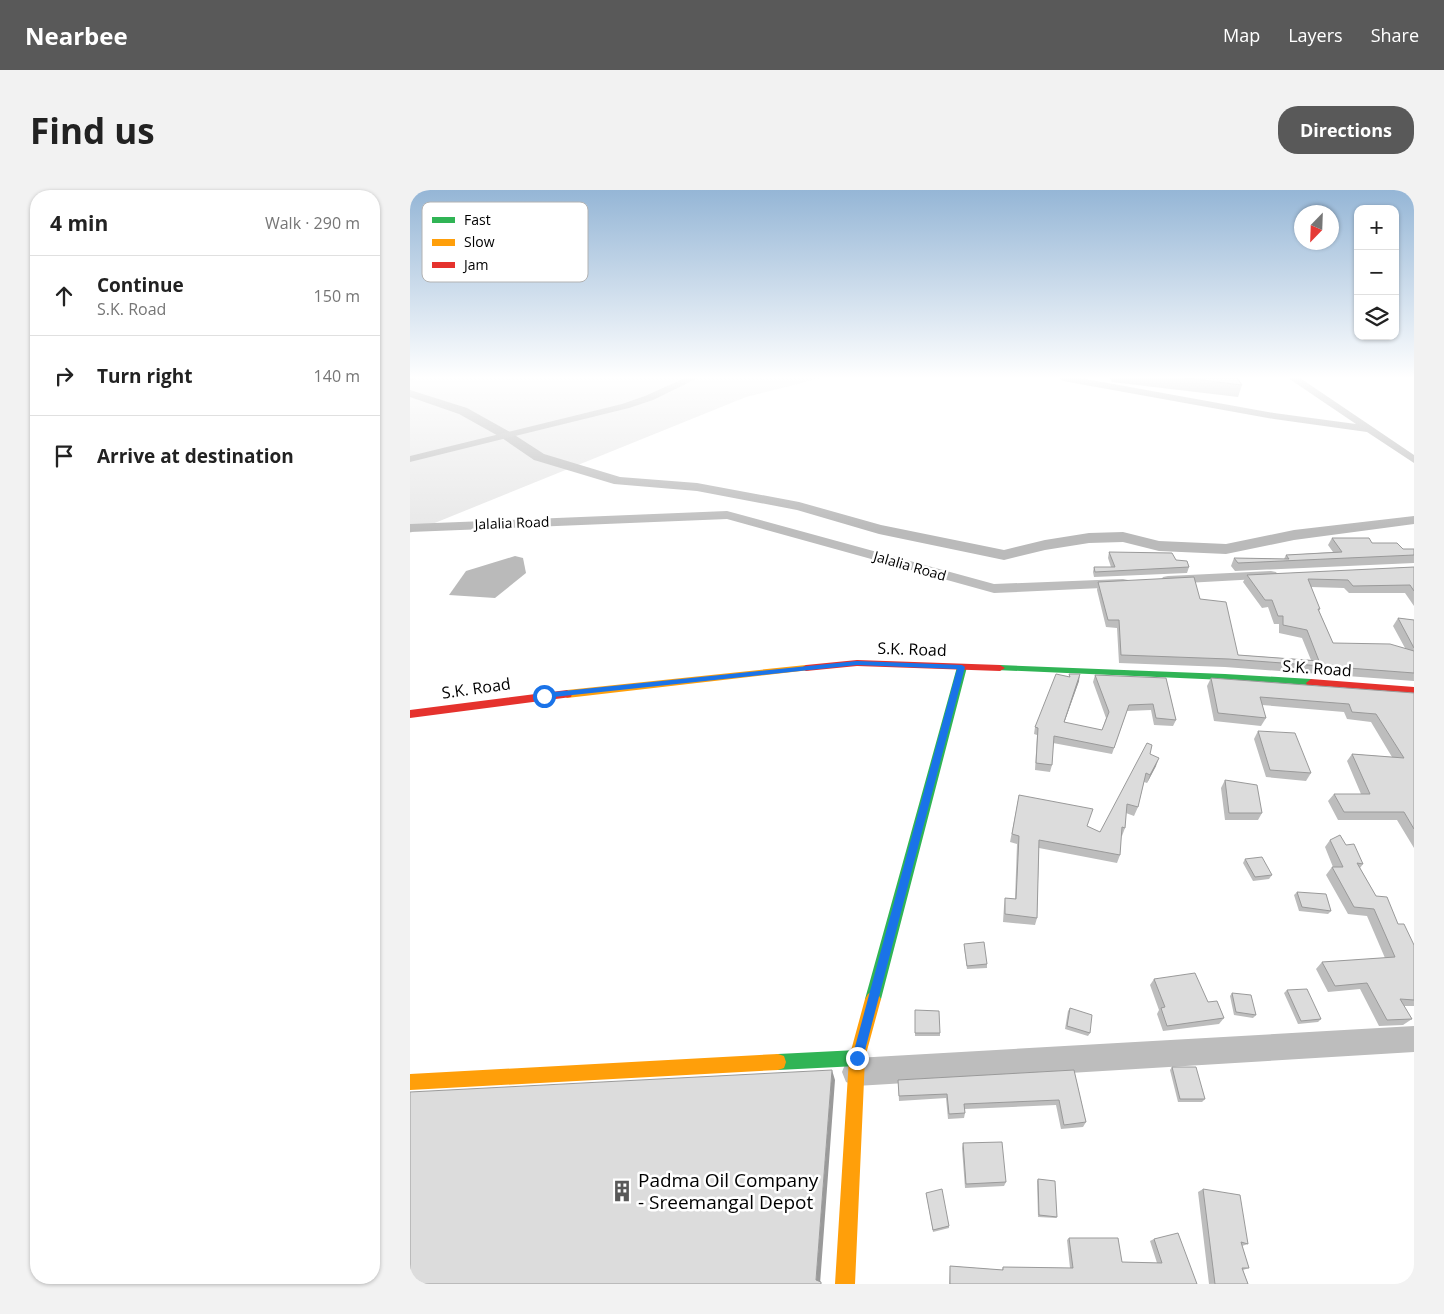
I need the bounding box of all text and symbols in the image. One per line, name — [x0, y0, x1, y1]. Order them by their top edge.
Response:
text: Nearbee — [25, 19, 128, 52]
text: Map — [1223, 23, 1260, 47]
text: Layers — [1288, 23, 1343, 47]
text: Share — [1371, 23, 1419, 47]
button: Directions — [1278, 106, 1414, 154]
text: Find us — [30, 107, 155, 154]
legend — [422, 202, 588, 282]
north arrow — [1294, 205, 1339, 250]
map controls — [1354, 205, 1399, 340]
button: + — [1354, 205, 1399, 250]
text: 4 min — [50, 209, 108, 237]
text: Fast — [464, 210, 491, 229]
text: Walk · 290 m — [265, 212, 360, 234]
text: Slow — [464, 232, 495, 251]
button: − — [1354, 250, 1399, 295]
text: Jam — [462, 255, 489, 274]
text: Continue — [97, 272, 184, 298]
icon: ahead — [50, 282, 78, 310]
text: 150 m — [314, 285, 360, 307]
button: layers — [1354, 295, 1399, 340]
text: S.K. Road — [97, 298, 166, 320]
icon: right — [50, 362, 78, 390]
text: Turn right — [97, 363, 192, 389]
text: 140 m — [314, 365, 360, 387]
icon: arrive — [50, 442, 78, 470]
text: Arrive at destination — [97, 443, 294, 469]
street label: Jalalia Road — [472, 512, 550, 533]
street label: Jalalia Road — [870, 546, 949, 585]
street label: S.K. Road — [877, 637, 947, 661]
street label: S.K. Road — [1282, 655, 1352, 681]
street label: S.K. Road — [440, 672, 512, 704]
route start — [533, 685, 556, 708]
route end — [846, 1047, 869, 1070]
place label: Padma Oil Company - Sreemangal Depot — [638, 1167, 819, 1215]
building icon: Padma Oil Company - Sreemangal Depot — [609, 1178, 635, 1204]

